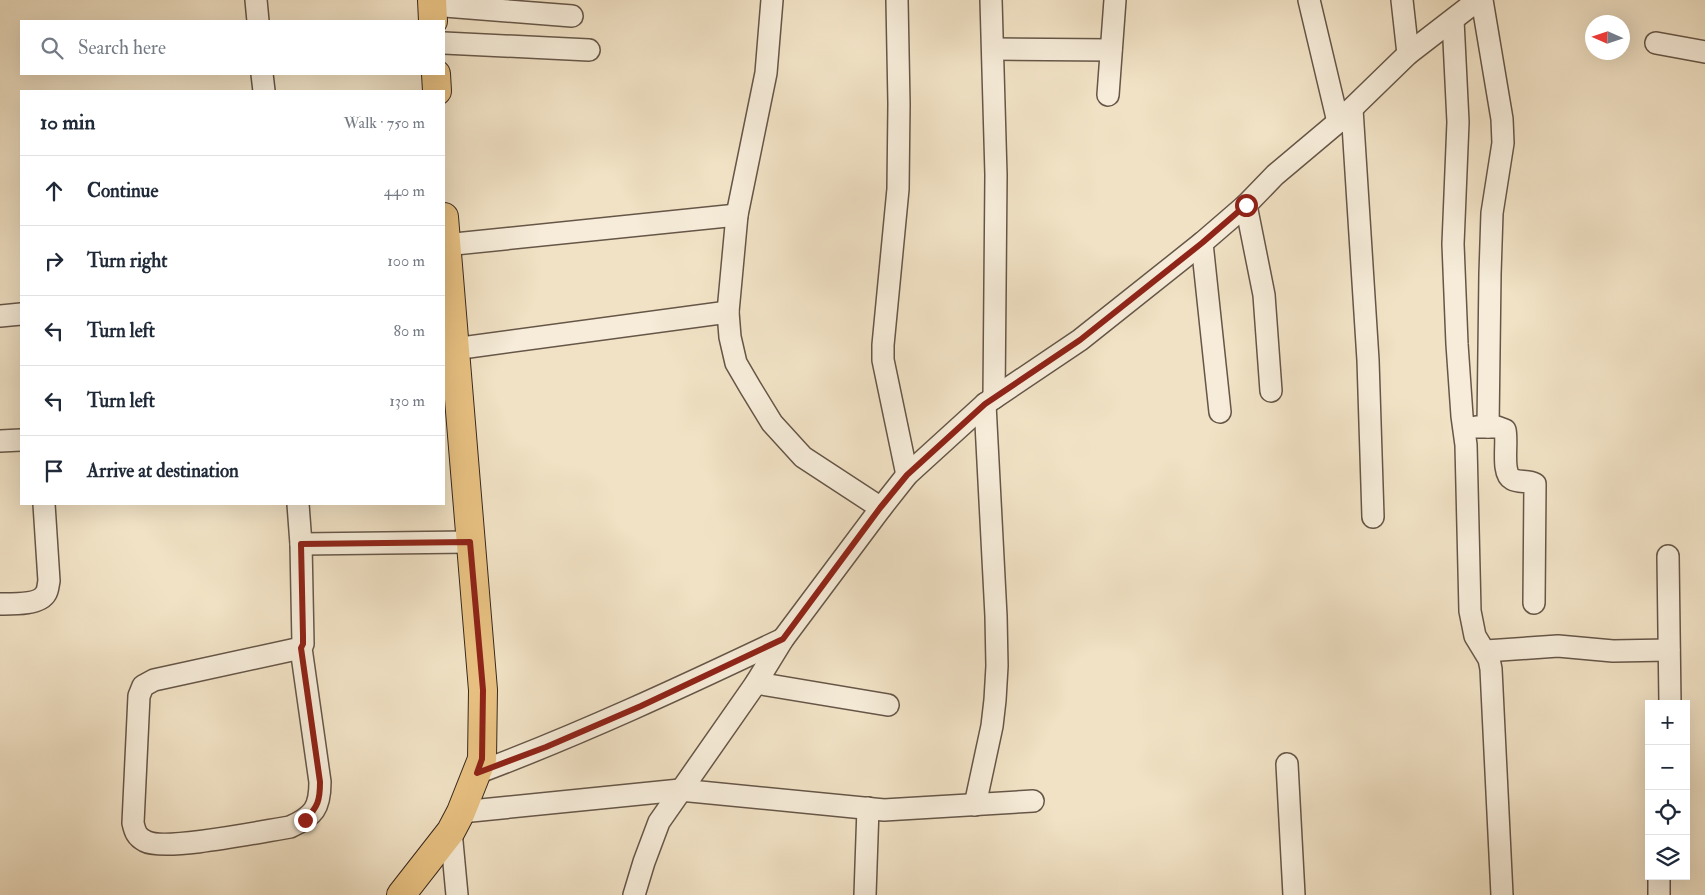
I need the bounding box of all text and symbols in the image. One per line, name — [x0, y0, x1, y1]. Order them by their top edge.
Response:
north arrow — [1585, 15, 1630, 60]
search box — [20, 20, 445, 75]
icon: search — [38, 34, 66, 62]
text: Search here — [78, 36, 166, 60]
text: 10 min — [40, 109, 95, 136]
text: Walk · 750 m — [344, 113, 425, 133]
icon: ahead — [40, 177, 68, 205]
text: Continue — [87, 179, 158, 203]
text: 440 m — [384, 181, 425, 201]
route start — [1235, 194, 1258, 217]
icon: right — [40, 247, 68, 275]
text: Turn right — [87, 249, 167, 273]
text: 100 m — [387, 251, 425, 271]
icon: left — [40, 317, 68, 345]
text: Turn left — [87, 319, 155, 343]
text: 80 m — [394, 321, 425, 341]
icon: left — [40, 387, 68, 415]
text: Turn left — [87, 389, 155, 413]
text: 130 m — [389, 391, 425, 411]
icon: arrive — [40, 457, 68, 485]
text: Arrive at destination — [87, 459, 239, 483]
map controls — [1645, 700, 1690, 880]
button: + — [1645, 700, 1690, 745]
button: − — [1645, 745, 1690, 790]
button: locate — [1645, 790, 1690, 835]
route end — [294, 809, 317, 832]
button: layers — [1645, 835, 1690, 880]

